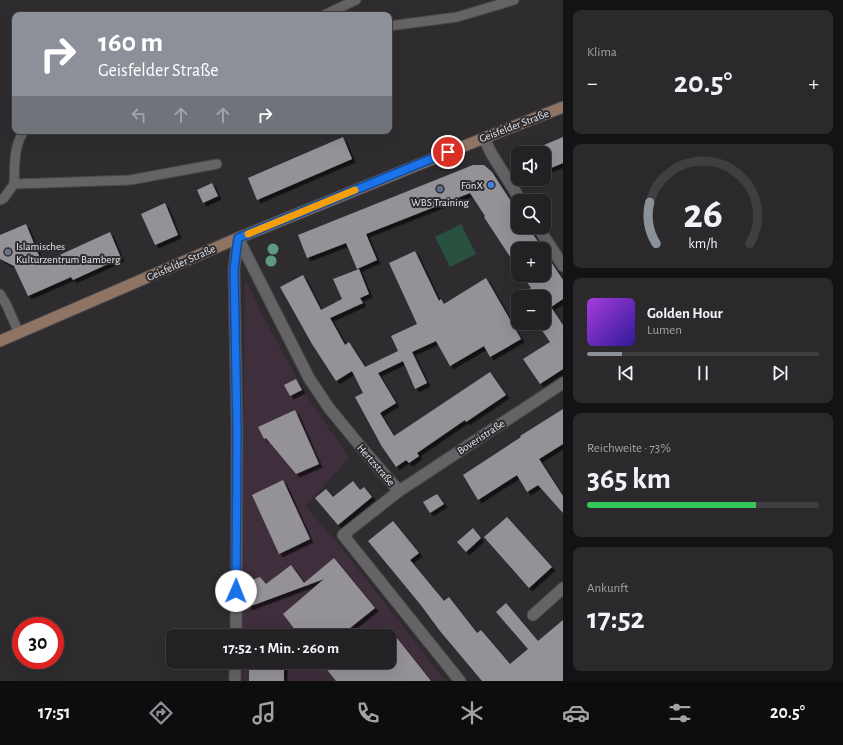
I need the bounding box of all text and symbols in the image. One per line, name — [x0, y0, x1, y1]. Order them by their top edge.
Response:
icon: right — [32, 28, 84, 80]
text: 160 m — [98, 29, 163, 57]
text: Klima — [587, 46, 617, 59]
text: Geisfelder Straße — [98, 62, 219, 80]
text: 20.5° — [674, 68, 732, 98]
text: − — [587, 72, 598, 94]
text: + — [808, 72, 819, 94]
icon: left — [128, 104, 150, 126]
icon: ahead — [170, 104, 192, 126]
icon: ahead — [212, 104, 234, 126]
icon: right — [254, 104, 276, 126]
street label: Geisfelder Straße — [478, 108, 550, 144]
pin — [431, 135, 465, 169]
icon: arrive — [437, 141, 459, 163]
map controls — [511, 146, 551, 330]
button: sound — [511, 146, 551, 186]
place label: FönX — [461, 180, 483, 191]
marker: FönX — [486, 180, 496, 190]
marker: WBS Training — [435, 184, 445, 194]
button: search — [511, 194, 551, 234]
text: 26 — [683, 194, 723, 235]
place label: WBS Training — [411, 197, 470, 208]
text: km/h — [688, 237, 718, 251]
place label: Islamisches Kulturzentrum Bamberg — [16, 241, 121, 265]
button: + — [511, 242, 551, 282]
street label: Geisfelder Straße — [145, 243, 217, 283]
marker: Islamisches Kulturzentrum Bamberg — [3, 247, 13, 257]
button: − — [511, 290, 551, 330]
text: Golden Hour — [647, 306, 723, 321]
text: Lumen — [647, 324, 682, 337]
icon: previous — [615, 362, 637, 384]
icon: pause — [692, 362, 714, 384]
icon: next — [769, 362, 791, 384]
street label: Boveristraße — [455, 418, 507, 456]
street label: Hertzstraße — [355, 442, 397, 488]
text: Reichweite · 73% — [587, 442, 671, 455]
text: 365 km — [587, 464, 671, 494]
position arrow — [215, 570, 257, 612]
text: Ankunft — [587, 582, 628, 595]
text: 17:52 — [587, 604, 645, 634]
speed limit sign: 30 — [12, 617, 64, 669]
text: 17:52 · 1 Min. · 260 m — [223, 641, 339, 656]
icon: directions — [147, 699, 175, 727]
icon: music — [250, 699, 278, 727]
icon: phone — [354, 699, 382, 727]
icon: climate — [458, 699, 486, 727]
icon: car — [562, 699, 590, 727]
icon: filters — [666, 699, 694, 727]
text: 17:51 — [38, 704, 71, 722]
text: 20.5° — [770, 704, 805, 722]

